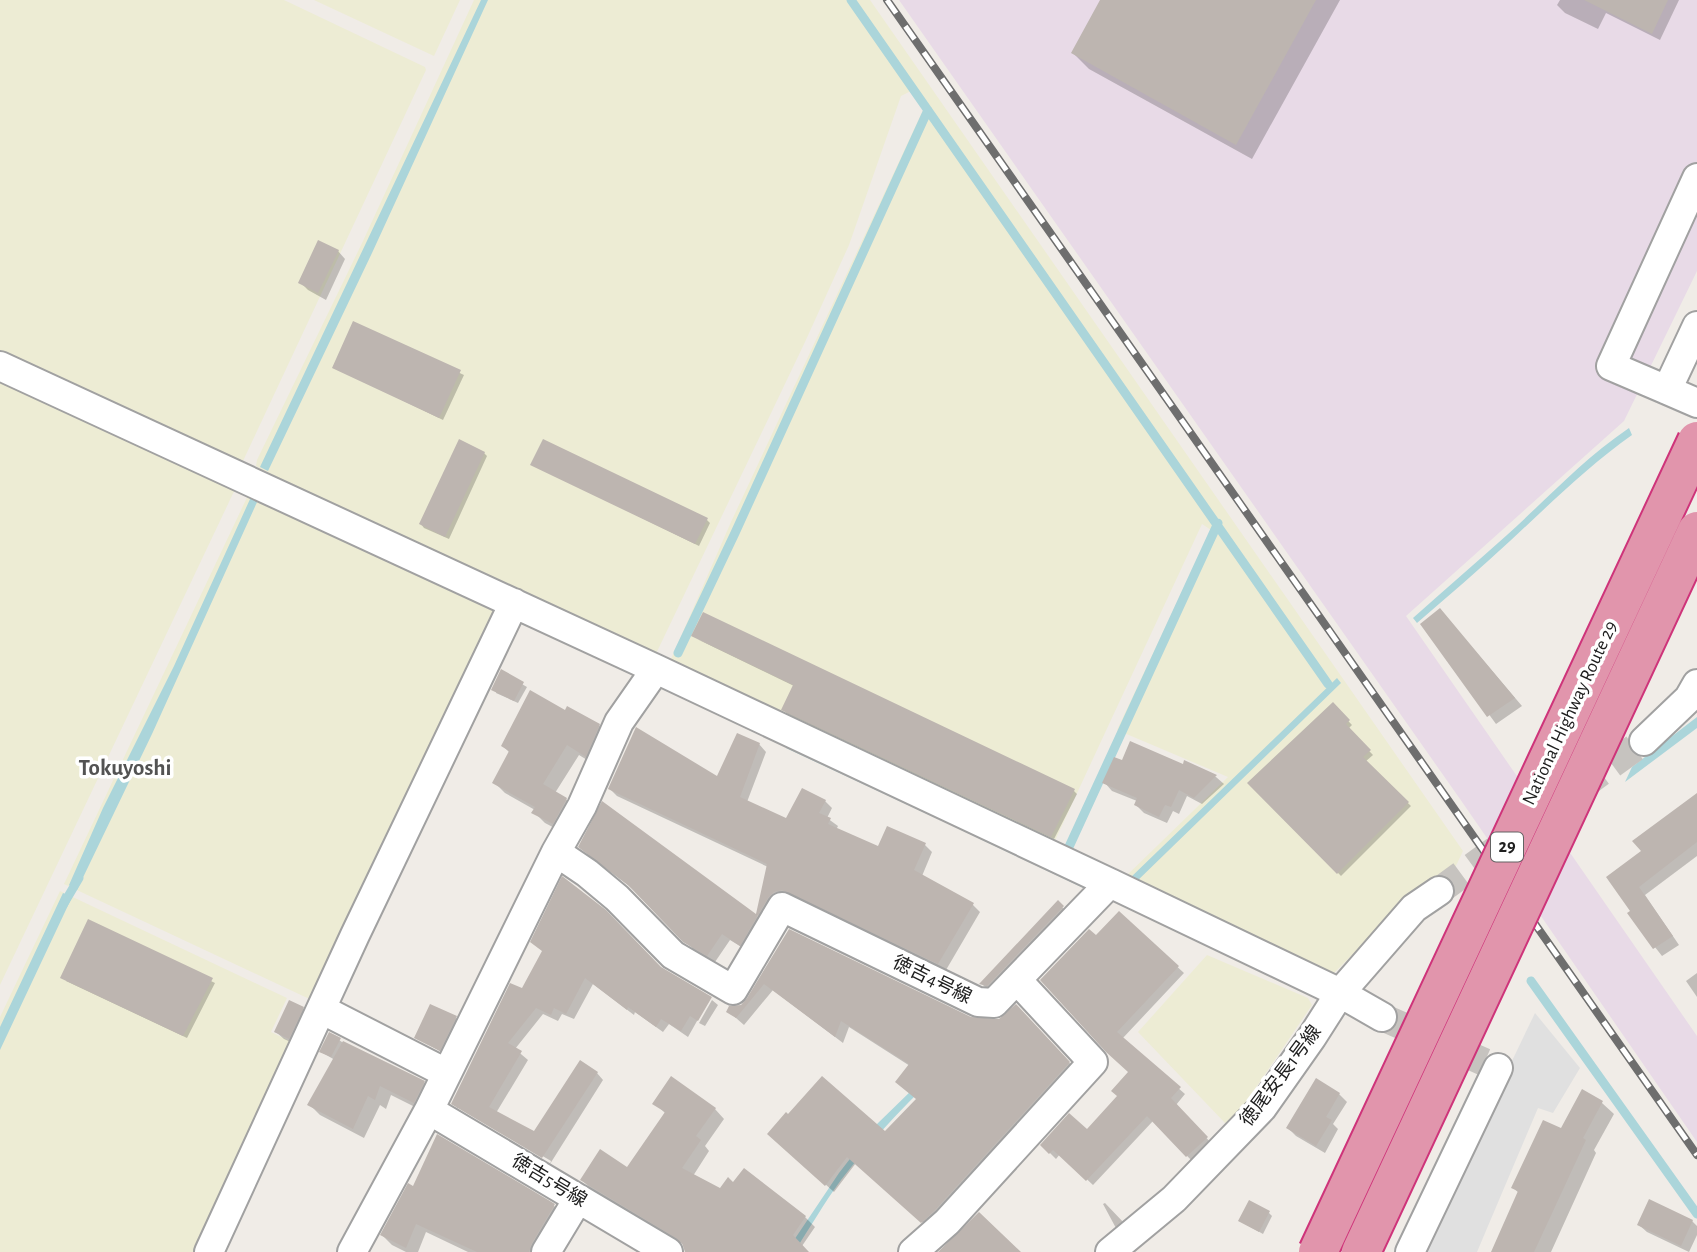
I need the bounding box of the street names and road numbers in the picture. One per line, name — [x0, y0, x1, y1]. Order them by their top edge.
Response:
street label: National Highway Route 29 — [1519, 618, 1621, 808]
road number: 29 — [1491, 832, 1523, 862]
street label: 徳吉4号線 — [890, 952, 975, 1007]
street label: 徳尾安長1号線 — [1236, 1022, 1325, 1130]
street label: 徳吉5号線 — [508, 1150, 590, 1211]

